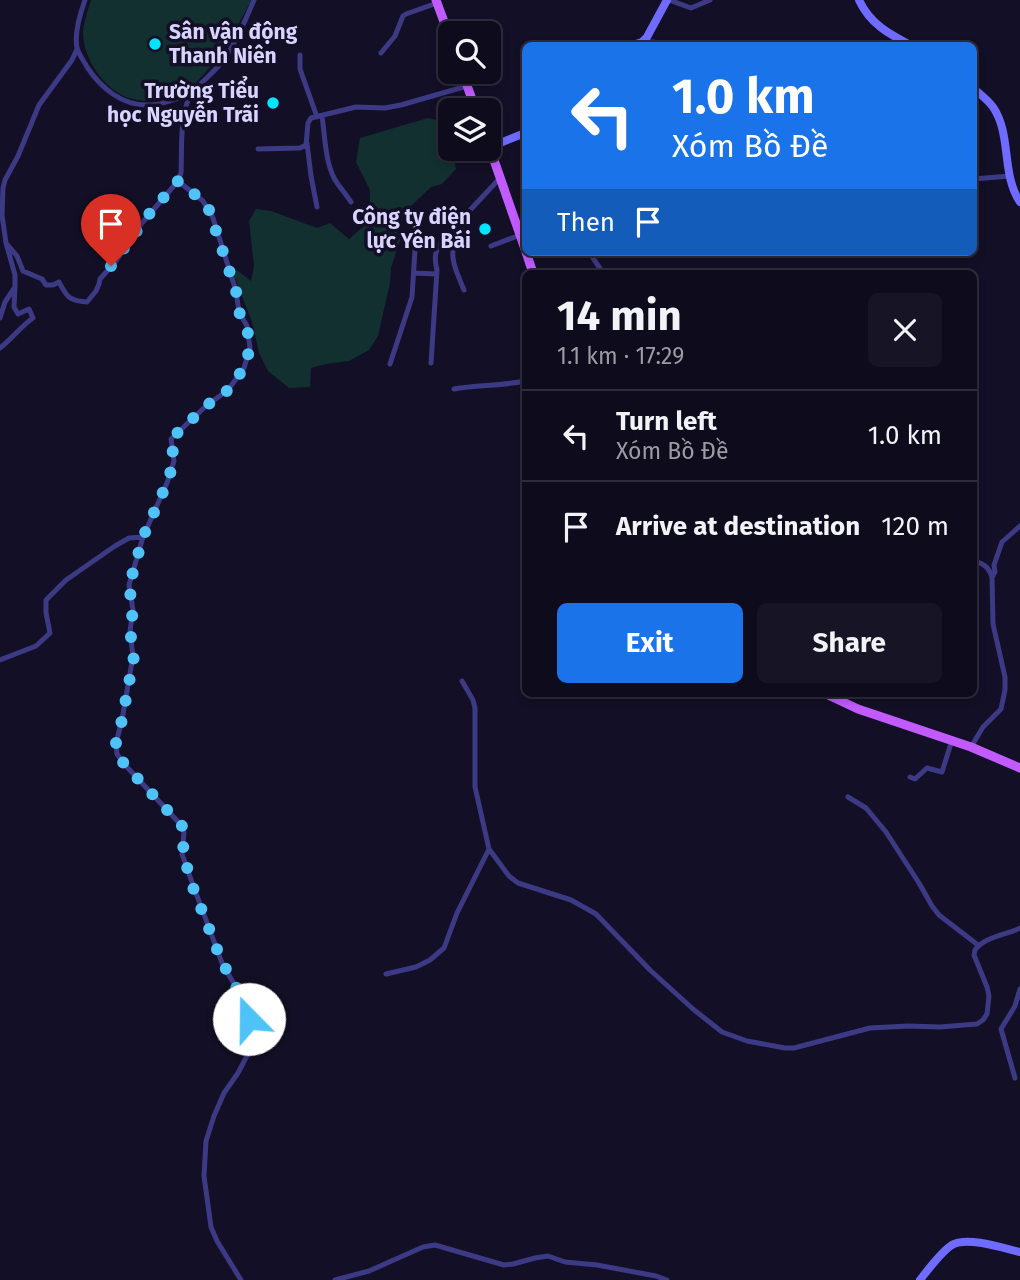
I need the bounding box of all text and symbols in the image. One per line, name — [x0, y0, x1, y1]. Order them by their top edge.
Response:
place label: Sân vận động Thanh Niên — [169, 19, 298, 69]
map controls — [438, 21, 501, 161]
button: search — [438, 21, 501, 84]
marker: Sân vận động Thanh Niên — [147, 36, 163, 52]
text: 1.0 km — [672, 67, 815, 126]
icon: left — [557, 70, 648, 161]
place label: Trường Tiểu học Nguyễn Trãi — [107, 76, 259, 128]
marker: Trường Tiểu học Nguyễn Trãi — [265, 95, 281, 111]
button: layers — [438, 98, 501, 161]
text: Xóm Bồ Đề — [672, 127, 828, 165]
pin — [81, 194, 141, 266]
icon: arrive — [629, 203, 667, 241]
place label: Công ty điện lực Yên Bái — [352, 204, 471, 254]
icon: arrive — [92, 205, 130, 243]
text: Then — [557, 207, 615, 238]
marker: Công ty điện lực Yên Bái — [477, 221, 493, 237]
text: 14 min — [557, 291, 682, 341]
button: close — [868, 293, 942, 367]
text: 1.1 km · 17:29 — [557, 342, 684, 370]
text: Turn left — [616, 406, 717, 437]
icon: left — [557, 417, 595, 455]
text: 1.0 km — [868, 420, 942, 451]
text: Xóm Bồ Đề — [616, 437, 728, 465]
icon: arrive — [557, 508, 595, 546]
text: Arrive at destination — [616, 511, 860, 542]
text: 120 m — [881, 511, 949, 542]
button: Exit — [557, 603, 743, 683]
button: Share — [757, 603, 942, 683]
position arrow — [212, 982, 286, 1056]

